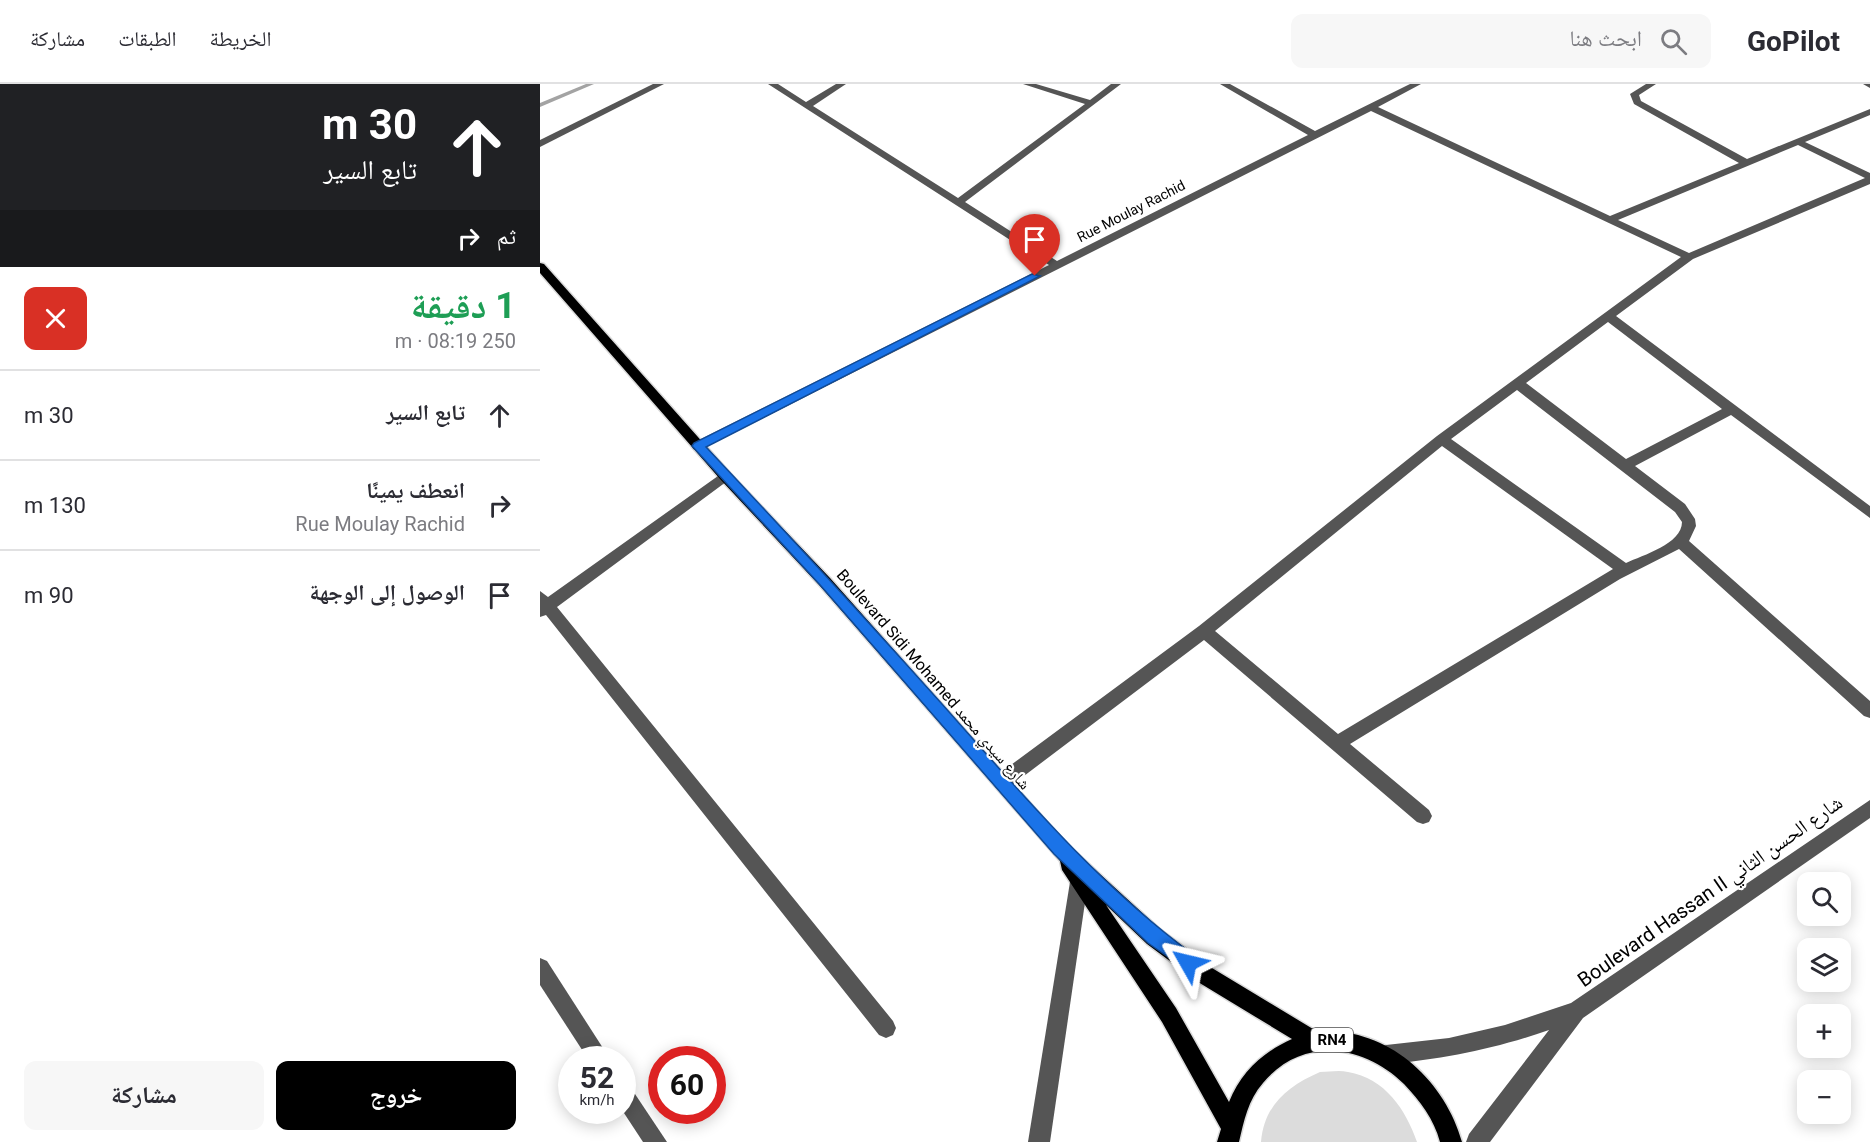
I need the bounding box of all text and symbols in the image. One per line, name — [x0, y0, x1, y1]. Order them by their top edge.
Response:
search box — [1291, 14, 1711, 68]
icon: search — [1657, 25, 1690, 58]
text: GoPilot — [1747, 25, 1840, 58]
text: ابحث هنا — [1569, 26, 1642, 51]
text: مشاركة — [30, 27, 85, 51]
text: الطبقات — [118, 27, 177, 51]
text: الخريطة — [210, 27, 271, 51]
text: 30 m — [322, 100, 417, 149]
icon: ahead — [438, 108, 516, 186]
text: تابع السير — [323, 154, 417, 186]
street label: Rue Moulay Rachid — [1074, 177, 1188, 245]
pin — [1009, 214, 1060, 276]
icon: right — [452, 222, 485, 255]
icon: arrive — [1018, 223, 1051, 256]
text: ثم — [497, 224, 516, 249]
text: 1 دقيقة — [411, 285, 516, 327]
button: close — [24, 287, 87, 350]
text: 250 m · 08:19 — [395, 329, 516, 353]
icon: ahead — [483, 399, 516, 432]
text: تابع السير — [386, 400, 465, 425]
text: 30 m — [24, 403, 74, 428]
text: انعطف يمينًا — [366, 478, 465, 503]
icon: right — [483, 489, 516, 522]
text: 130 m — [24, 493, 86, 518]
text: Rue Moulay Rachid — [295, 512, 465, 536]
street label: Boulevard Sidi Mohamed شارع سيدي محمد — [831, 565, 1034, 795]
icon: arrive — [483, 579, 516, 612]
text: الوصول إلى الوجهة — [309, 580, 465, 605]
text: 90 m — [24, 583, 74, 608]
street label: Boulevard Hassan II شارع الحسن الثاني — [1573, 790, 1849, 995]
map controls — [1797, 872, 1851, 1124]
button: search — [1797, 872, 1851, 926]
position arrow — [1156, 931, 1220, 995]
button: layers — [1797, 938, 1851, 992]
button: + — [1797, 1004, 1851, 1058]
road number: RN4 — [1311, 1028, 1353, 1052]
speed limit sign: 60 — [648, 1046, 726, 1124]
text: 52 — [580, 1060, 614, 1095]
button: مشاركة — [24, 1061, 264, 1130]
button: خروج — [276, 1061, 516, 1130]
button: − — [1797, 1070, 1851, 1124]
text: km/h — [579, 1091, 615, 1109]

